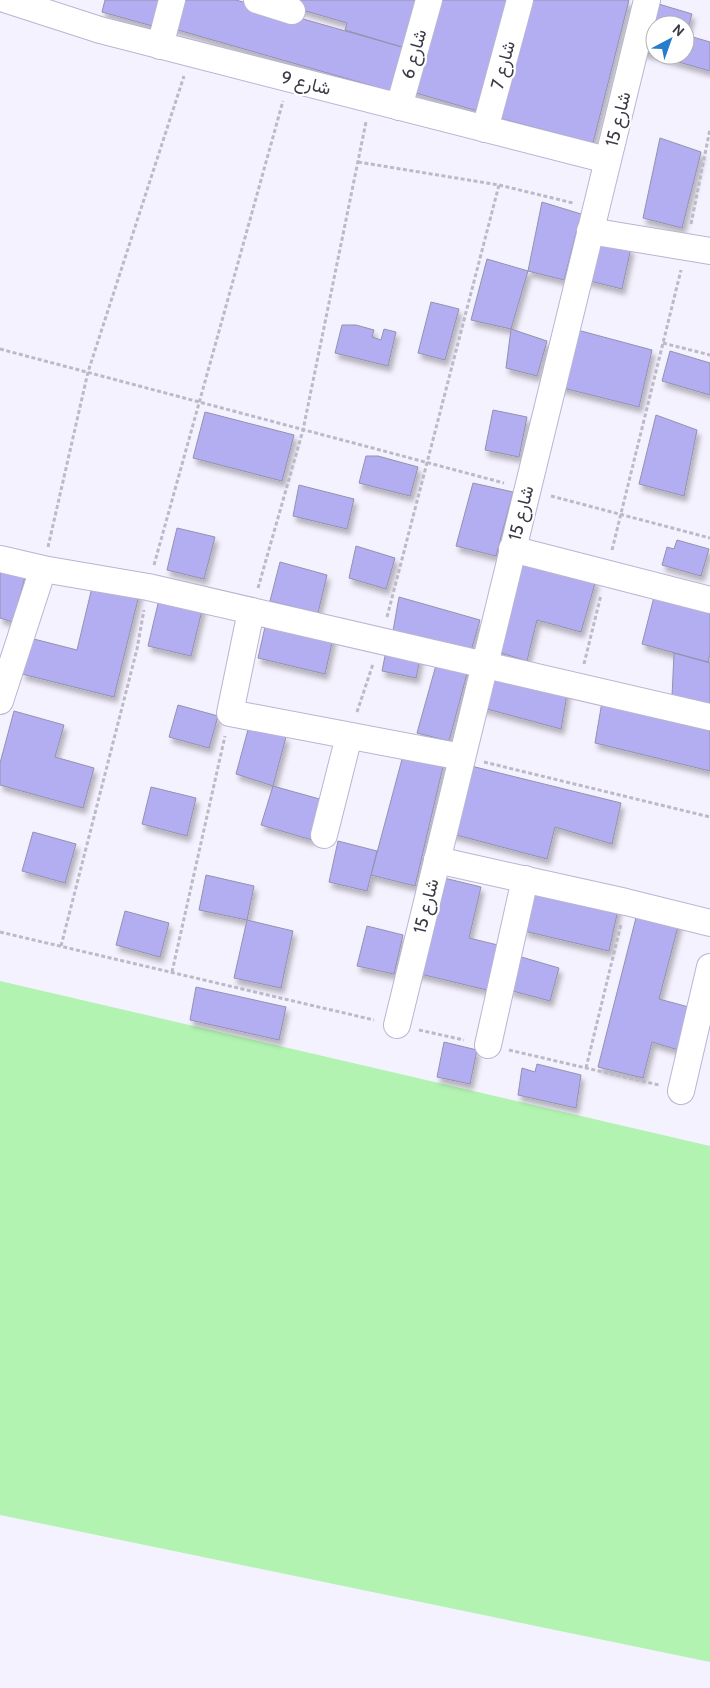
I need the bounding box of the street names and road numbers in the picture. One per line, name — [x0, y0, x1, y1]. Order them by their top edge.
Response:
street label: شارع 6 — [396, 27, 432, 82]
street label: شارع 7 — [486, 38, 521, 92]
street label: شارع 9 — [279, 66, 333, 101]
street label: شارع 15 — [601, 89, 636, 149]
street label: شارع 15 — [504, 483, 539, 543]
street label: شارع 15 — [409, 876, 444, 936]

